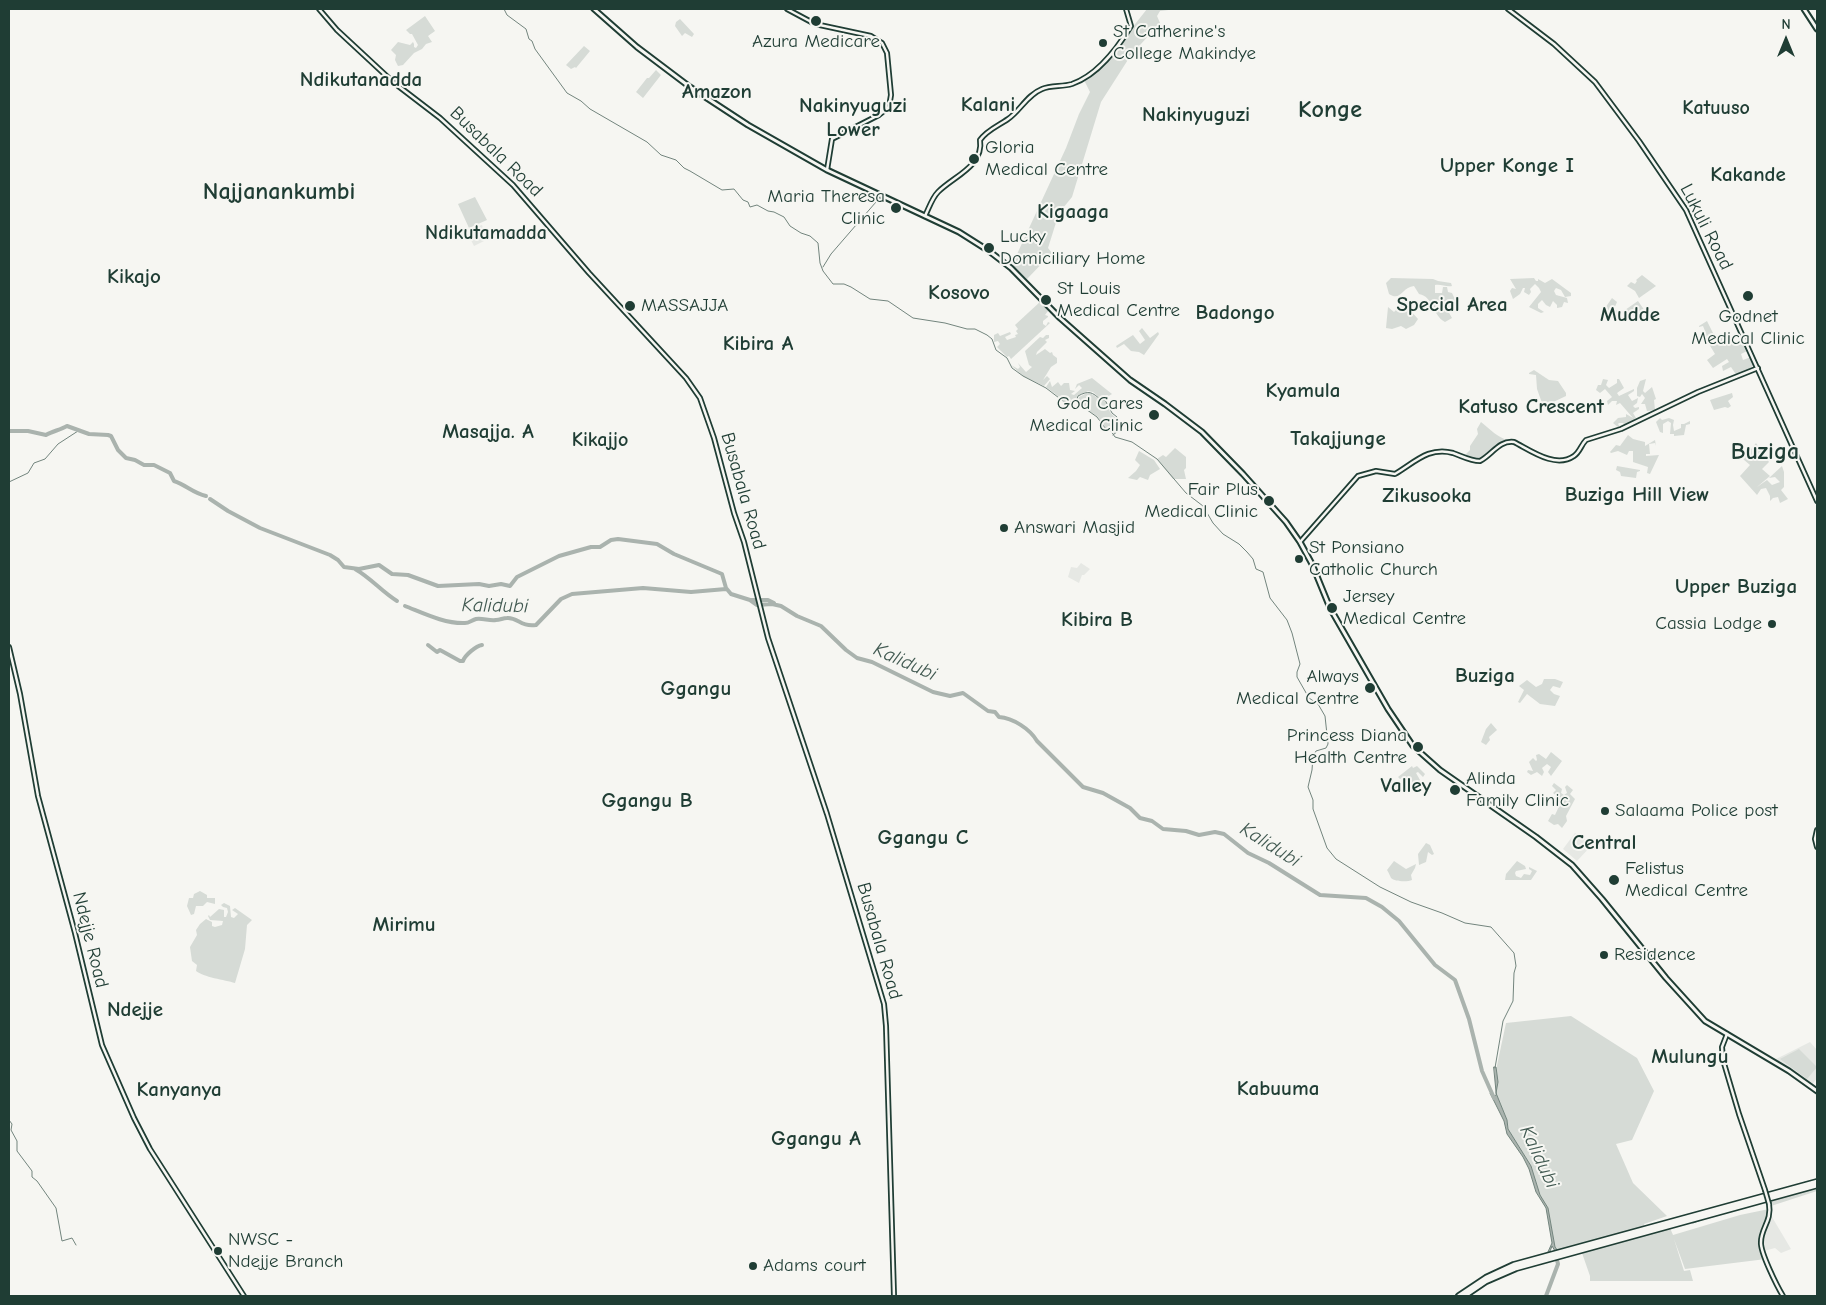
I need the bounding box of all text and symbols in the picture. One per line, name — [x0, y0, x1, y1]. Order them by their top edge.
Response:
marker: Azura Medicare — [809, 14, 823, 28]
north arrow — [1761, 15, 1811, 65]
text: N — [1781, 16, 1791, 33]
place label: St Catherine's College Makindye — [1113, 21, 1256, 65]
place label: Azura Medicare — [752, 31, 880, 53]
marker: St Catherine's College Makindye — [1097, 37, 1109, 49]
district label: Ndikutanadda — [300, 67, 422, 93]
district label: Amazon — [682, 79, 752, 105]
district label: Kalani — [961, 92, 1015, 118]
district label: Nakinyuguzi Lower — [799, 93, 907, 143]
district label: Konge — [1298, 96, 1362, 124]
district label: Katuuso — [1682, 96, 1750, 120]
street label: Busabala Road — [445, 102, 547, 202]
district label: Nakinyuguzi — [1142, 102, 1250, 128]
place label: Gloria Medical Centre — [985, 137, 1108, 181]
marker: Gloria Medical Centre — [967, 152, 981, 166]
district label: Upper Konge I — [1440, 153, 1574, 179]
district label: Kakande — [1710, 162, 1786, 188]
district label: Najjanankumbi — [203, 178, 355, 206]
street label: Lukuli Road — [1675, 180, 1737, 274]
place label: Maria Theresa Clinic — [767, 186, 885, 230]
district label: Kigaaga — [1037, 199, 1109, 225]
marker: Maria Theresa Clinic — [889, 201, 903, 215]
district label: Ndikutamadda — [425, 221, 547, 245]
place label: Lucky Domiciliary Home — [1000, 226, 1145, 270]
marker: Lucky Domiciliary Home — [982, 241, 996, 255]
district label: Kikajo — [107, 264, 161, 290]
place label: St Louis Medical Centre — [1057, 278, 1180, 322]
district label: Kosovo — [928, 280, 990, 306]
marker: Godnet Medical Clinic — [1741, 289, 1755, 303]
district label: Special Area — [1396, 292, 1508, 318]
marker: St Louis Medical Centre — [1039, 293, 1053, 307]
place label: MASSAJJA — [641, 295, 728, 317]
marker: MASSAJJA — [623, 299, 637, 313]
district label: Badongo — [1195, 300, 1275, 326]
district label: Mudde — [1600, 302, 1660, 328]
place label: Godnet Medical Clinic — [1691, 306, 1805, 350]
district label: Kibira A — [723, 331, 793, 357]
district label: Kyamula — [1266, 378, 1340, 404]
place label: God Cares Medical Clinic — [1030, 393, 1143, 437]
district label: Katuso Crescent — [1458, 394, 1604, 420]
marker: God Cares Medical Clinic — [1147, 408, 1161, 422]
district label: Masajja. A — [442, 419, 534, 445]
district label: Takajjunge — [1290, 426, 1386, 452]
district label: Kikajjo — [572, 428, 628, 452]
street label: Busabala Road — [715, 430, 771, 552]
district label: Buziga — [1731, 438, 1799, 466]
place label: Fair Plus Medical Clinic — [1145, 479, 1258, 523]
district label: Buziga Hill View — [1565, 482, 1709, 508]
district label: Zikusooka — [1382, 483, 1472, 509]
marker: Fair Plus Medical Clinic — [1262, 494, 1276, 508]
place label: Answari Masjid — [1014, 517, 1135, 539]
marker: Answari Masjid — [998, 522, 1010, 534]
place label: St Ponsiano Catholic Church — [1309, 537, 1438, 581]
marker: St Ponsiano Catholic Church — [1293, 553, 1305, 565]
district label: Upper Buziga — [1675, 574, 1797, 600]
place label: Jersey Medical Centre — [1343, 586, 1466, 630]
water label: Kalidubi — [461, 593, 529, 619]
marker: Jersey Medical Centre — [1325, 601, 1339, 615]
district label: Kibira B — [1061, 607, 1133, 633]
place label: Cassia Lodge — [1655, 613, 1762, 635]
marker: Cassia Lodge — [1766, 618, 1778, 630]
water label: Kalidubi — [870, 637, 940, 687]
district label: Buziga — [1455, 663, 1515, 689]
place label: Always Medical Centre — [1236, 666, 1359, 710]
district label: Ggangu — [661, 676, 731, 702]
marker: Always Medical Centre — [1363, 681, 1377, 695]
place label: Princess Diana Health Centre — [1287, 725, 1407, 769]
marker: Princess Diana Health Centre — [1411, 740, 1425, 754]
place label: Alinda Family Clinic — [1466, 768, 1569, 812]
district label: Valley — [1381, 773, 1431, 799]
marker: Alinda Family Clinic — [1448, 783, 1462, 797]
district label: Ggangu B — [601, 788, 693, 814]
place label: Salaama Police post — [1615, 800, 1778, 822]
marker: Salaama Police post — [1599, 805, 1611, 817]
water label: Kalidubi — [1235, 817, 1305, 873]
district label: Ggangu C — [878, 825, 968, 851]
district label: Central — [1572, 830, 1636, 856]
place label: Felistus Medical Centre — [1625, 858, 1748, 902]
marker: Felistus Medical Centre — [1607, 873, 1621, 887]
street label: Busabala Road — [851, 880, 907, 1002]
street label: Ndejje Road — [67, 890, 113, 990]
district label: Mirimu — [372, 912, 436, 938]
place label: Residence — [1614, 944, 1696, 966]
marker: Residence — [1598, 949, 1610, 961]
district label: Ndejje — [107, 997, 163, 1023]
district label: Mulungu — [1651, 1044, 1729, 1070]
district label: Kabuuma — [1237, 1076, 1319, 1102]
district label: Kanyanya — [136, 1077, 222, 1103]
water label: Kalidubi — [1514, 1122, 1564, 1192]
district label: Ggangu A — [771, 1126, 861, 1152]
place label: NWSC - Ndejje Branch — [228, 1229, 344, 1273]
marker: NWSC - Ndejje Branch — [212, 1245, 224, 1257]
place label: Adams court — [763, 1255, 866, 1277]
marker: Adams court — [747, 1260, 759, 1272]

